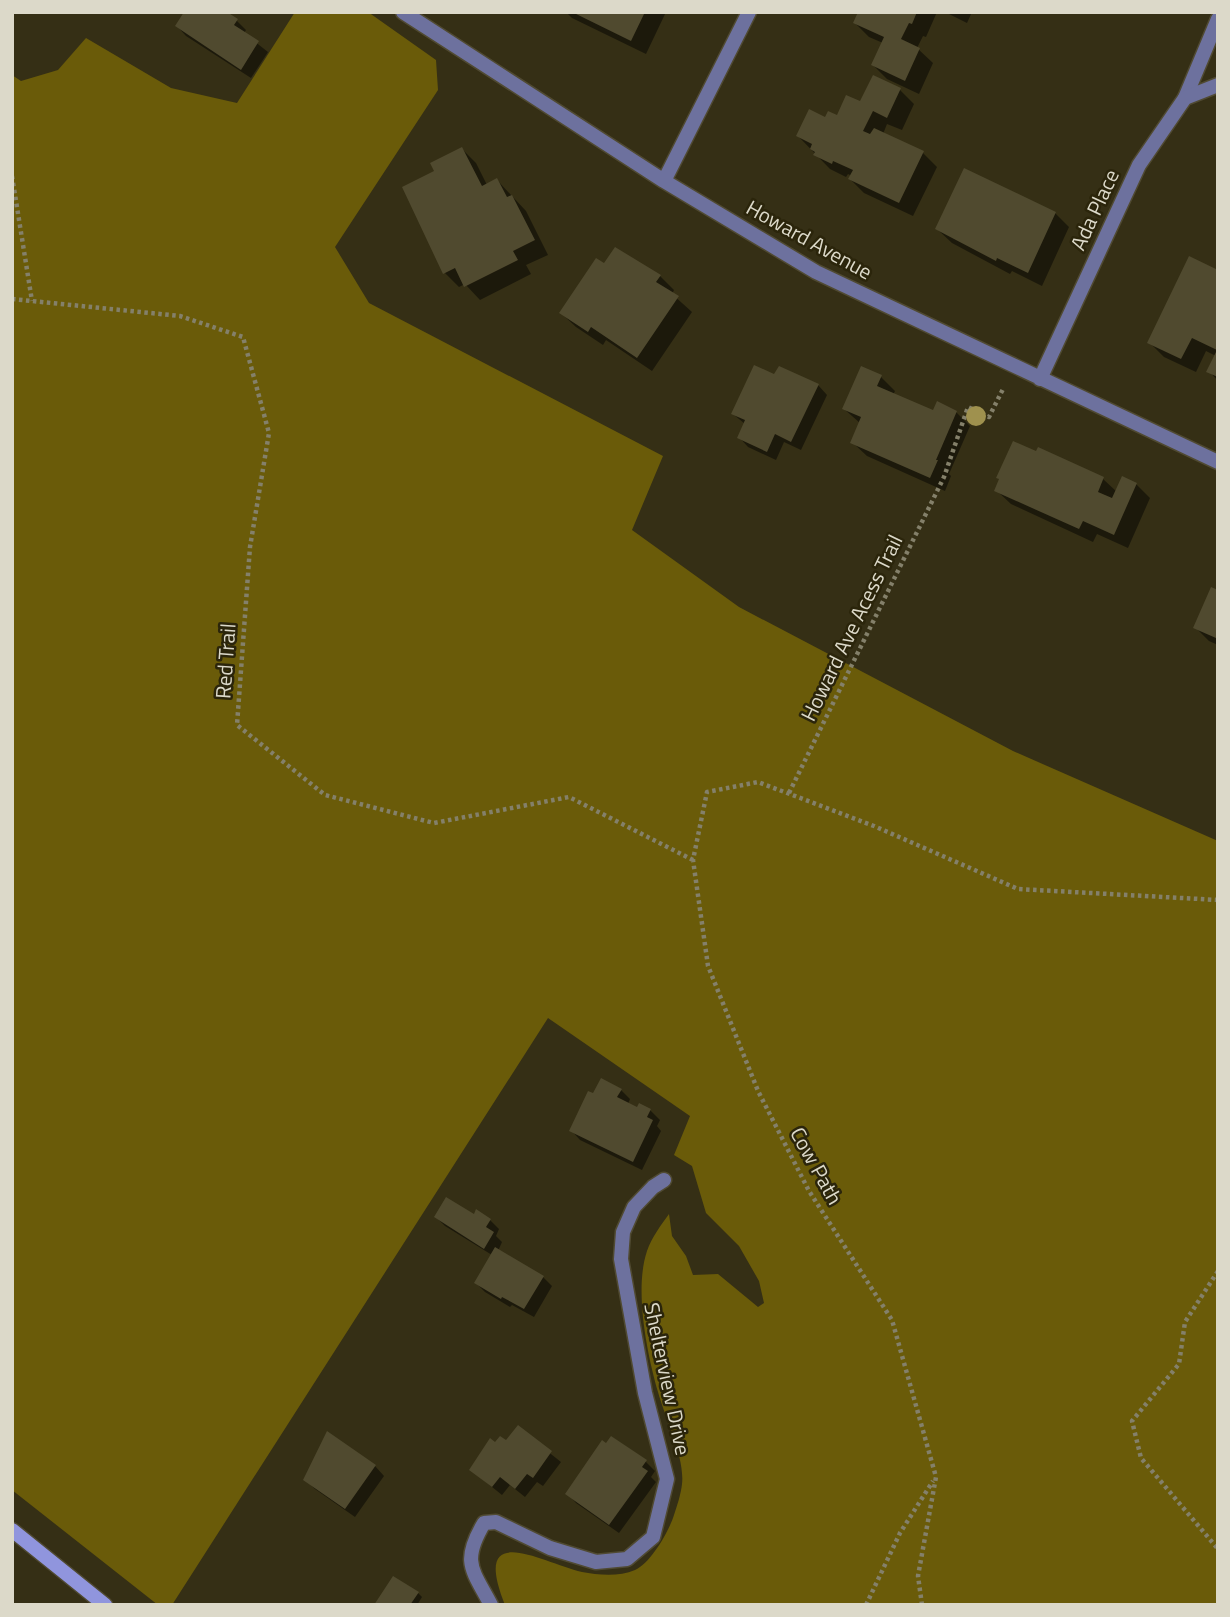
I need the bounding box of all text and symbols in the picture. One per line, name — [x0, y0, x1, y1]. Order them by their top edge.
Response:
street label: Ada Place — [1061, 164, 1127, 255]
street label: Howard Avenue — [741, 191, 878, 287]
street label: Howard Ave Acess Trail — [792, 529, 910, 726]
street label: Red Trail — [206, 622, 244, 700]
street label: Cow Path — [782, 1121, 851, 1210]
street label: Shelterview Drive — [636, 1300, 700, 1458]

